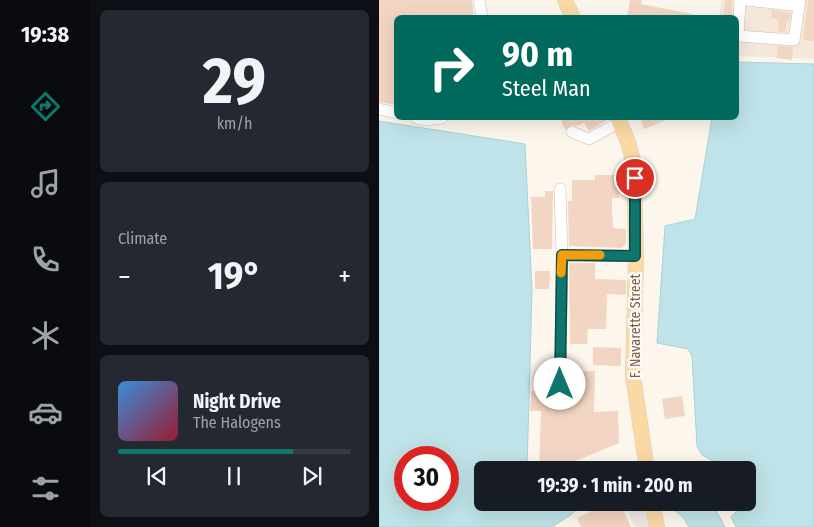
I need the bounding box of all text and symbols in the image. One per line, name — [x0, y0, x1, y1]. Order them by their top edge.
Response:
text: 19:38 — [21, 21, 69, 48]
text: 90 m — [502, 33, 573, 75]
icon: right — [419, 35, 484, 100]
text: 29 — [203, 42, 266, 120]
text: Steel Man — [502, 75, 591, 102]
icon: directions — [28, 89, 63, 124]
text: km/h — [217, 114, 252, 133]
pin — [614, 157, 656, 199]
icon: arrive — [621, 164, 649, 192]
icon: music — [28, 166, 63, 201]
text: Climate — [118, 229, 167, 248]
icon: phone — [28, 242, 63, 277]
text: 19° — [208, 253, 261, 299]
text: − — [118, 260, 131, 293]
text: + — [338, 260, 351, 293]
street label: F. Navarette Street — [627, 273, 644, 378]
icon: climate — [28, 318, 63, 353]
position arrow — [533, 357, 585, 409]
text: Night Drive — [193, 390, 281, 413]
icon: car — [28, 395, 63, 430]
text: The Halogens — [193, 413, 281, 432]
speed limit sign: 30 — [394, 446, 459, 511]
icon: previous — [143, 462, 171, 490]
icon: pause — [220, 462, 248, 490]
icon: next — [298, 462, 326, 490]
icon: filters — [28, 471, 63, 506]
text: 19:39 · 1 min · 200 m — [537, 474, 693, 497]

